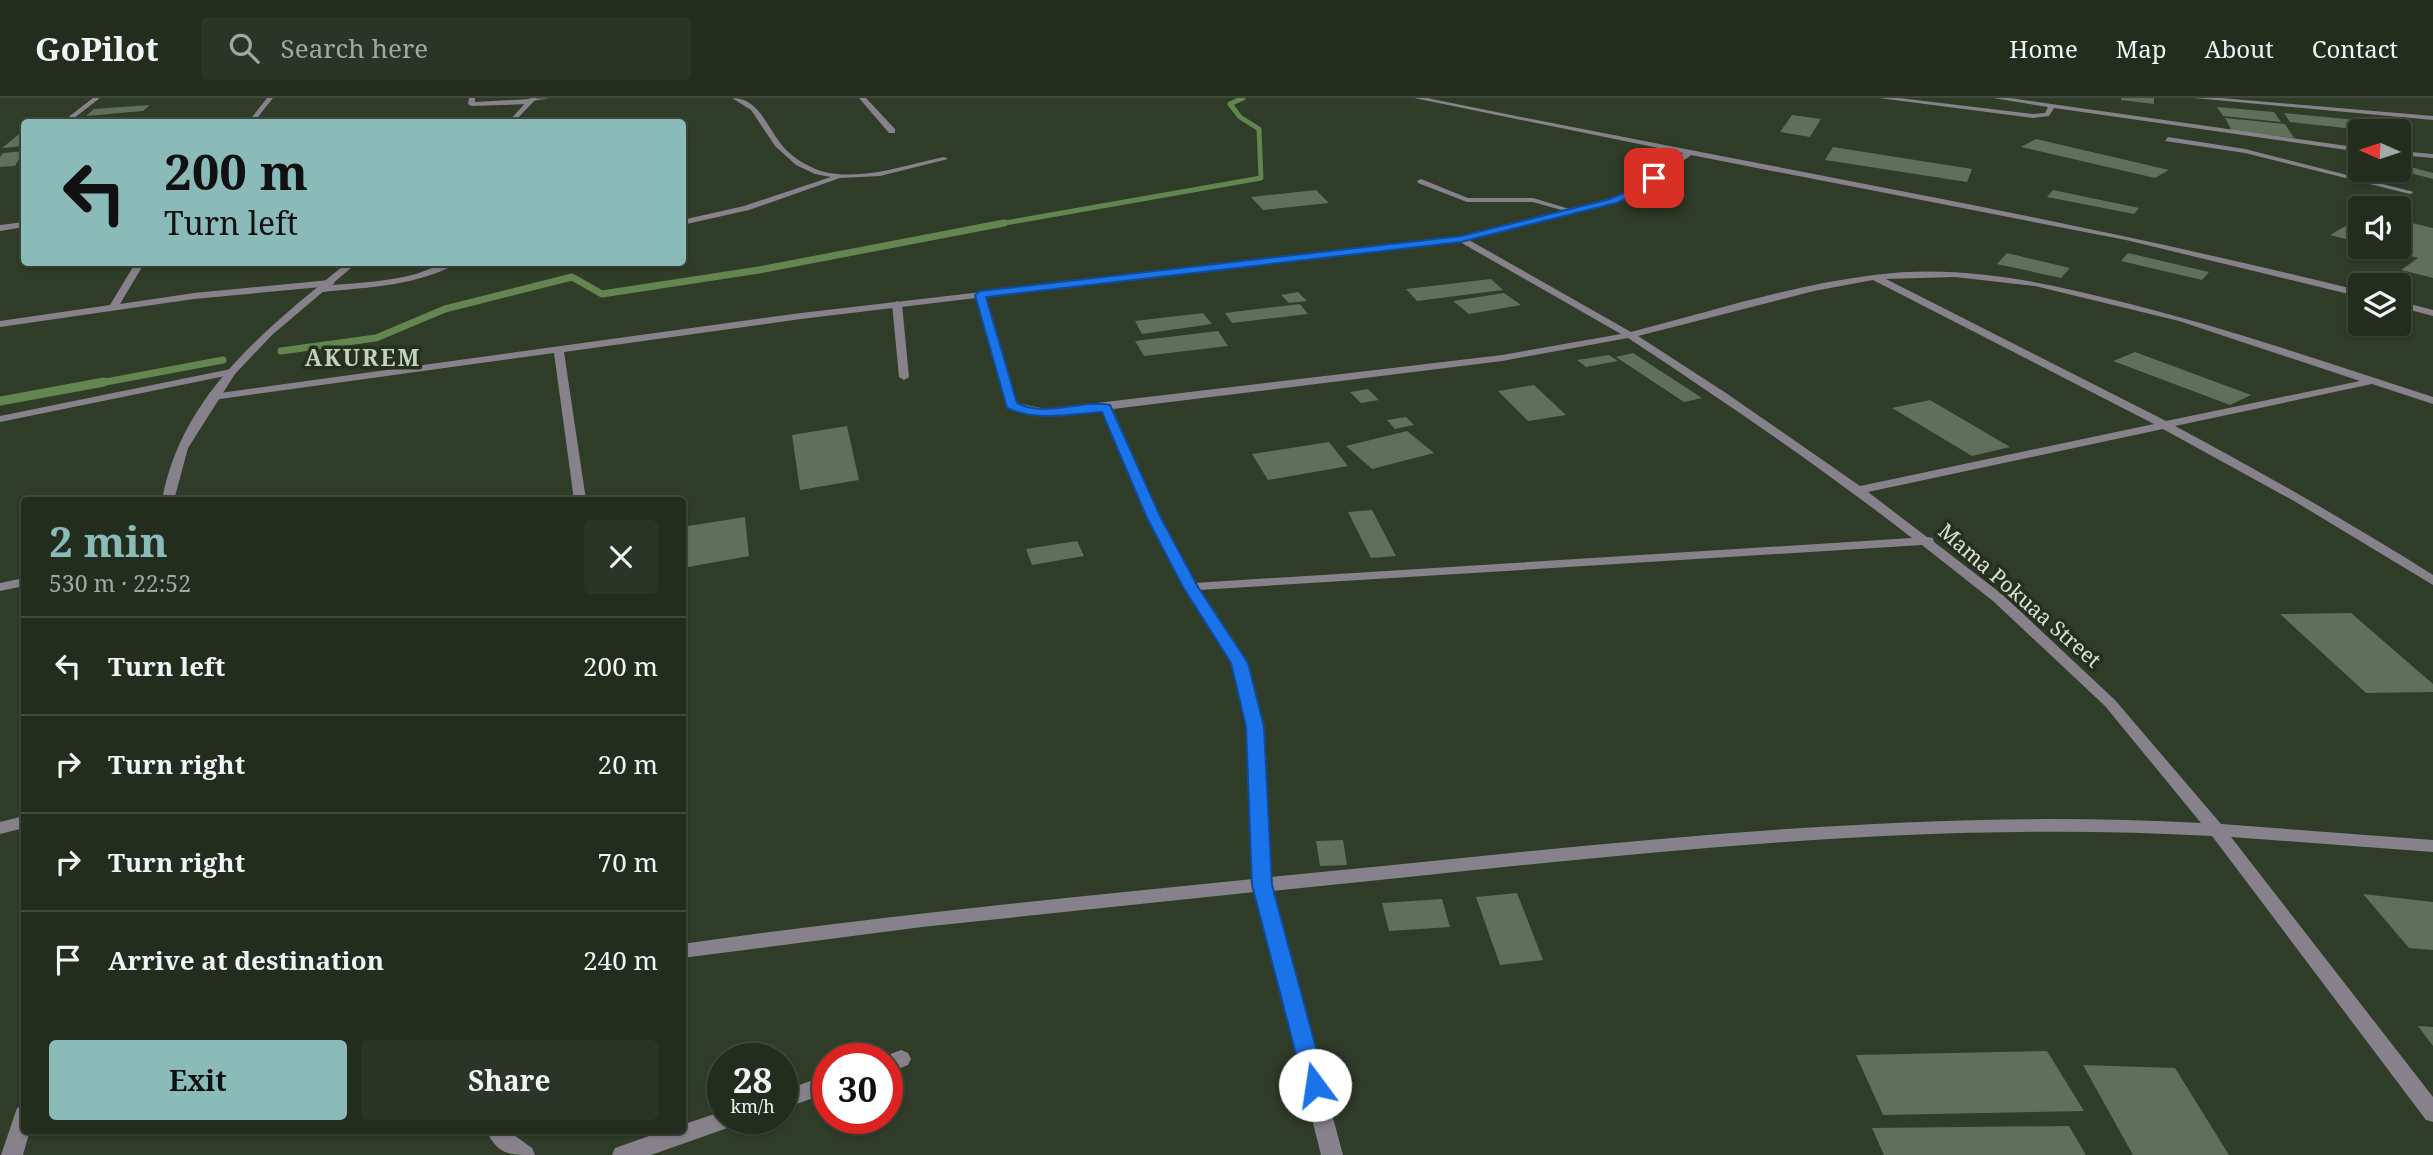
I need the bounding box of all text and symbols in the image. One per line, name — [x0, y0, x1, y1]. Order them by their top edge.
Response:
search box — [201, 17, 691, 80]
text: GoPilot — [35, 26, 159, 71]
icon: search — [225, 29, 263, 67]
text: Search here — [281, 30, 428, 66]
text: Home — [2009, 32, 2078, 65]
text: Map — [2116, 32, 2167, 65]
text: About — [2205, 32, 2274, 65]
text: Contact — [2312, 32, 2398, 65]
north arrow — [2348, 119, 2412, 182]
map controls — [2348, 119, 2411, 336]
text: 200 m — [164, 138, 308, 204]
icon: left — [49, 147, 140, 238]
pin — [1624, 148, 1684, 208]
icon: arrive — [1635, 159, 1673, 197]
button: sound — [2348, 196, 2411, 259]
text: Turn left — [164, 201, 298, 244]
button: layers — [2348, 273, 2411, 336]
district label: AKUREM — [305, 341, 421, 373]
text: 2 min — [49, 512, 168, 569]
street label: Mama Pokuaa Street — [1933, 517, 2107, 673]
button: close — [584, 520, 658, 594]
text: 530 m · 22:52 — [49, 567, 191, 599]
icon: left — [49, 647, 87, 685]
text: Turn left — [108, 648, 225, 684]
text: 200 m — [583, 648, 658, 684]
icon: right — [49, 745, 87, 783]
text: Turn right — [108, 746, 245, 782]
text: 20 m — [598, 746, 658, 782]
icon: right — [49, 843, 87, 881]
text: Turn right — [108, 844, 245, 880]
text: 70 m — [598, 844, 658, 880]
icon: arrive — [49, 941, 87, 979]
text: Arrive at destination — [108, 942, 384, 978]
text: 240 m — [583, 942, 658, 978]
button: Exit — [49, 1040, 347, 1120]
button: Share — [361, 1040, 658, 1120]
speed limit sign: 30 — [812, 1043, 903, 1134]
position arrow — [1278, 1048, 1352, 1122]
text: 28 — [733, 1056, 772, 1103]
text: km/h — [730, 1094, 775, 1118]

